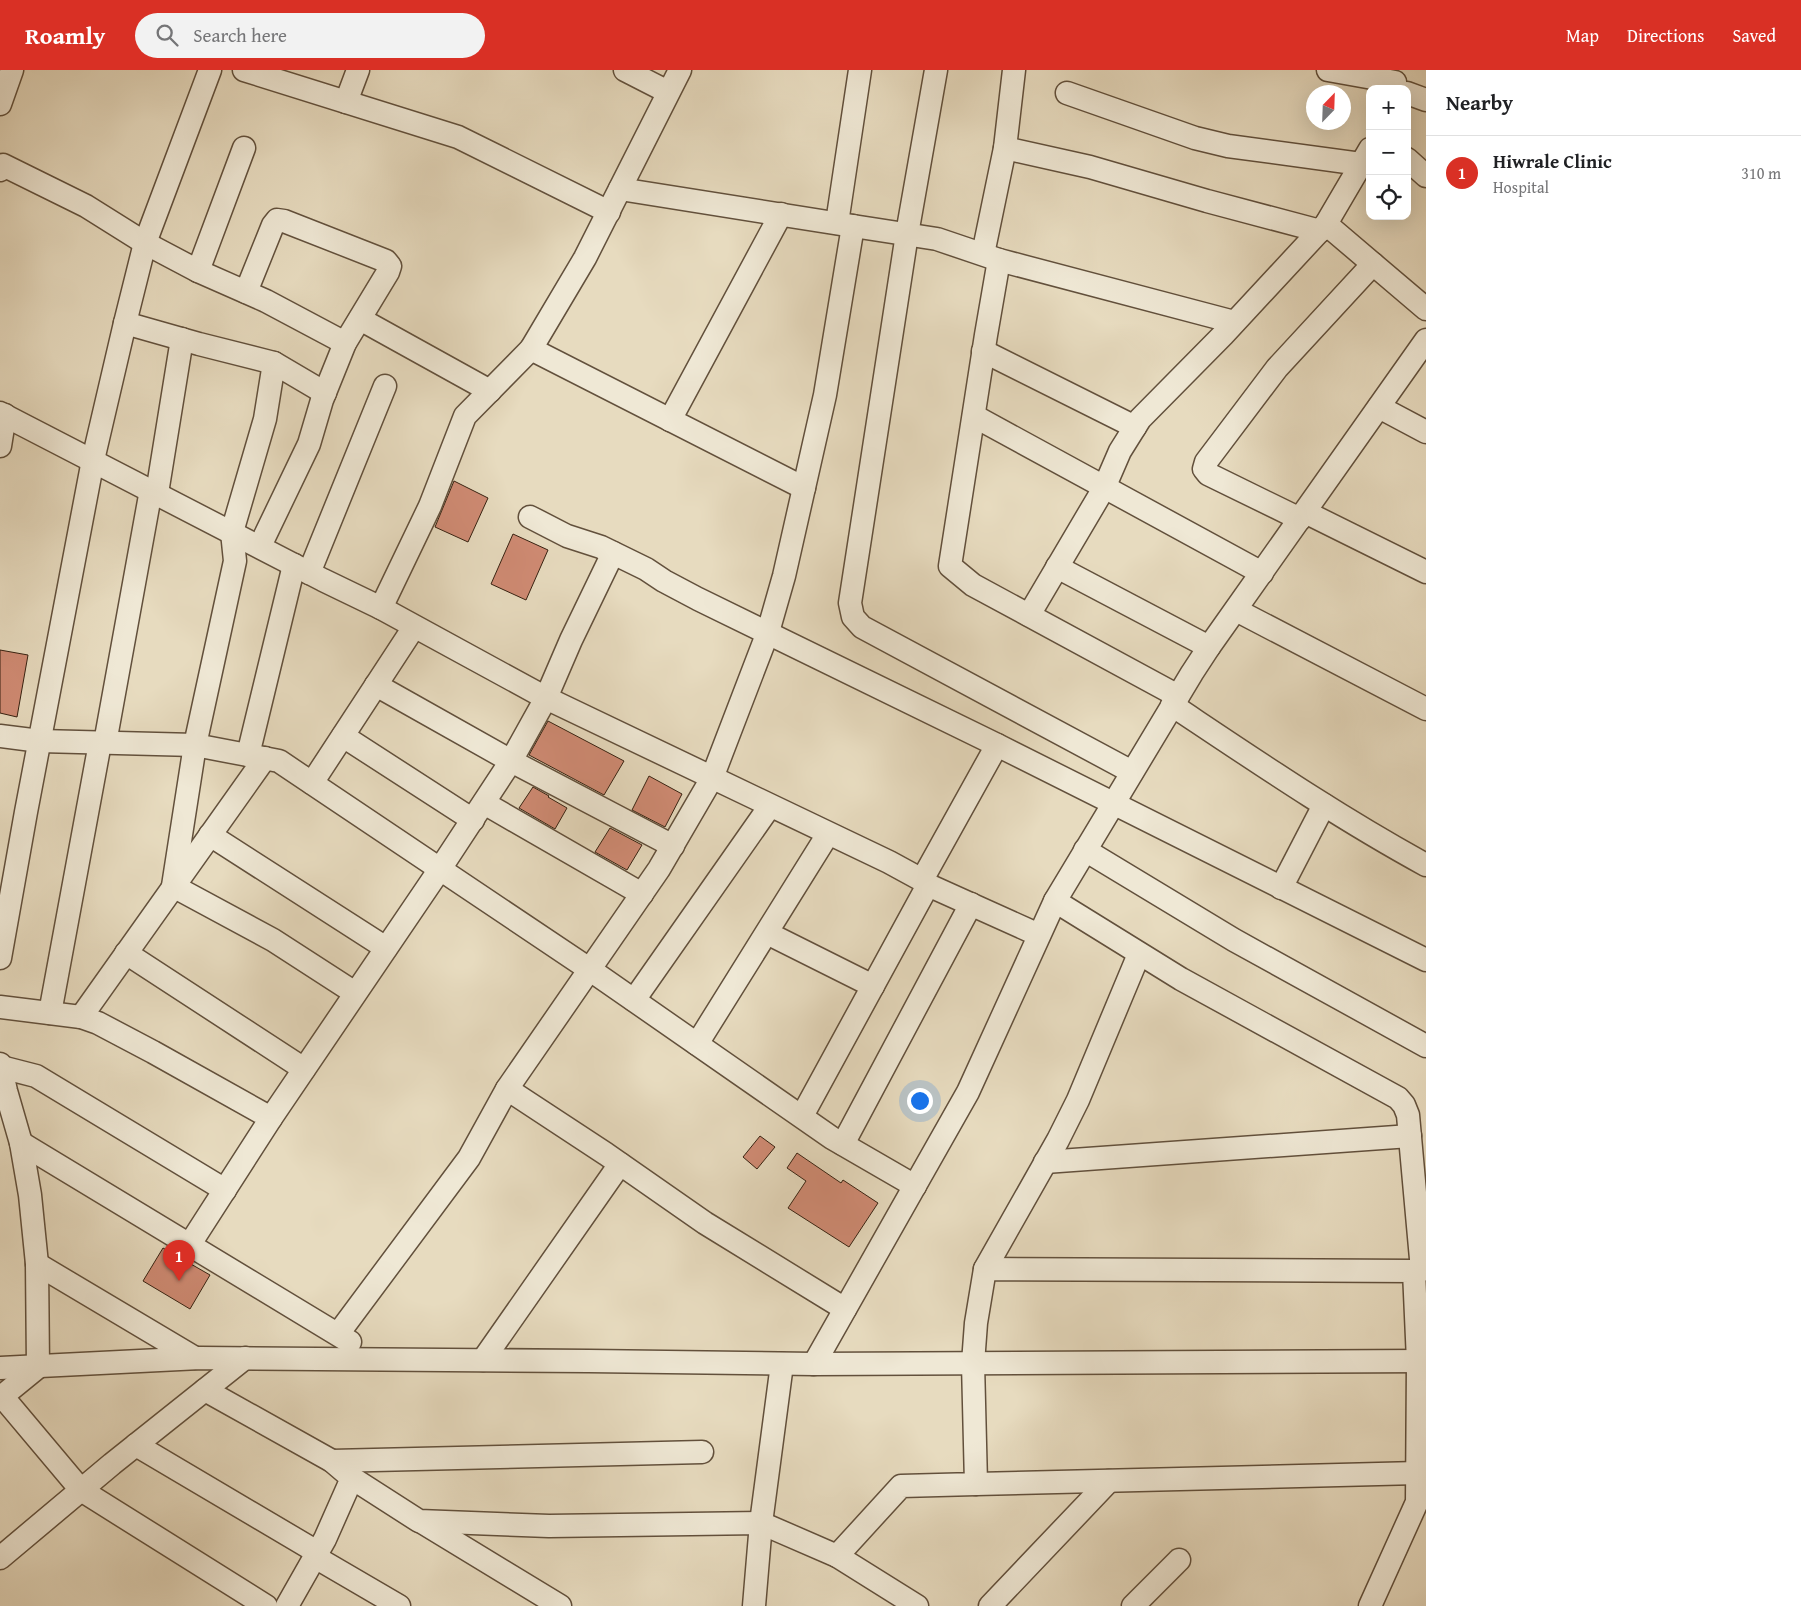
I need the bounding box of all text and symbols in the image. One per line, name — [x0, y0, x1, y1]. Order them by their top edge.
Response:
search box — [135, 13, 485, 58]
text: Roamly — [25, 18, 105, 53]
icon: search — [153, 21, 181, 49]
text: Search here — [193, 21, 287, 49]
text: Map — [1566, 22, 1599, 49]
text: Directions — [1627, 22, 1704, 49]
text: Saved — [1732, 22, 1776, 49]
north arrow — [1306, 85, 1351, 130]
map controls — [1366, 85, 1411, 220]
button: + — [1366, 85, 1411, 130]
text: Nearby — [1446, 87, 1513, 118]
button: − — [1366, 130, 1411, 175]
text: Hiwrale Clinic — [1493, 147, 1612, 175]
text: 1 — [1458, 161, 1466, 185]
text: 310 m — [1741, 161, 1781, 185]
button: locate — [1366, 175, 1411, 220]
text: Hospital — [1493, 175, 1549, 199]
your location — [907, 1088, 933, 1114]
pin: 1 — [163, 1240, 195, 1281]

